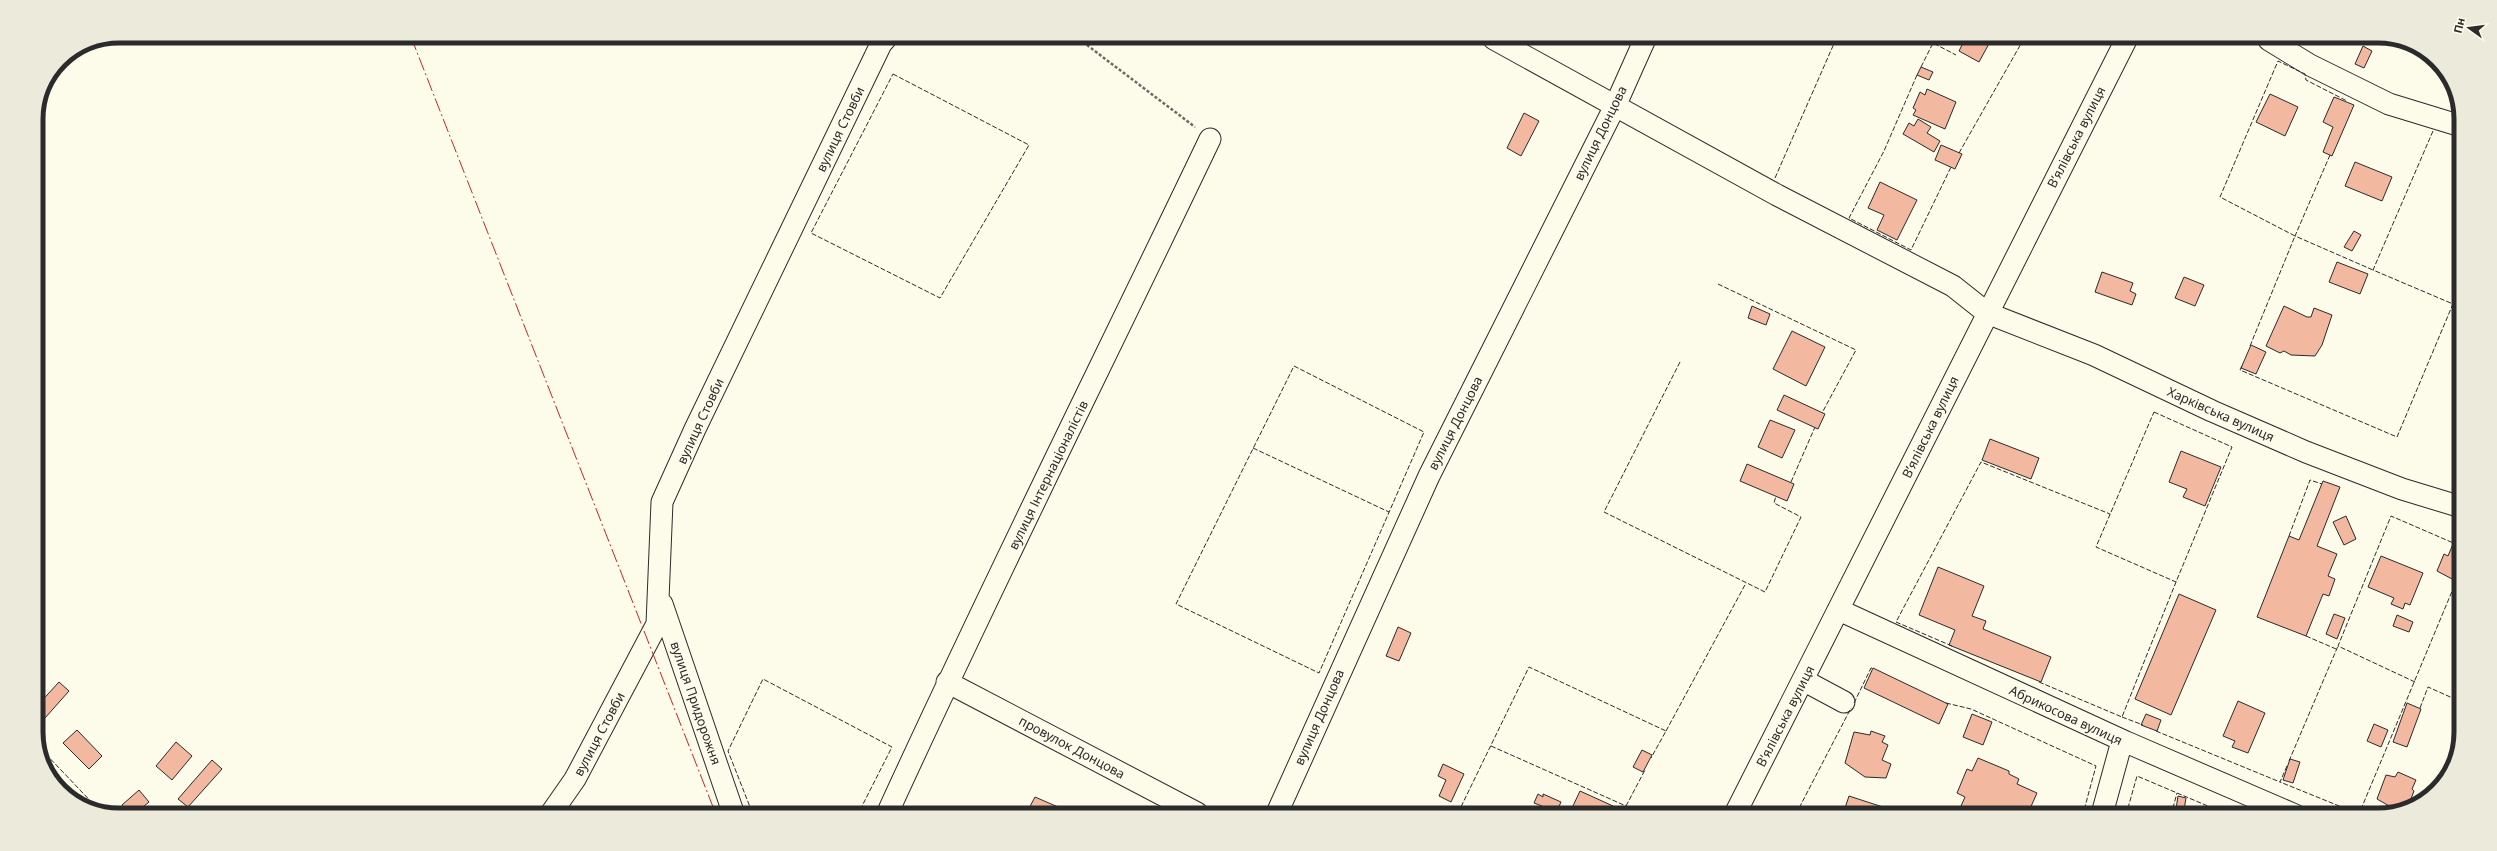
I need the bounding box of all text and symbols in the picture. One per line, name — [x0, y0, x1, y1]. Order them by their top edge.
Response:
north arrow — [2449, 8, 2489, 48]
text: Пн — [2450, 16, 2468, 35]
street label: вулиця Стовби — [812, 83, 868, 175]
street label: вулиця Донцова — [1569, 83, 1631, 183]
street label: В’ялівська вулиця — [2043, 83, 2109, 191]
street label: вулиця Донцова — [1424, 373, 1486, 473]
street label: В’ялівська вулиця — [1897, 373, 1963, 481]
street label: вулиця Стовби — [672, 375, 728, 467]
street label: Харківська вулиця — [2165, 382, 2277, 446]
street label: вулиця Інтернаціоналістів — [1004, 397, 1092, 553]
street label: вулиця Придорожня — [666, 639, 726, 767]
street label: В’ялівська вулиця — [1752, 662, 1818, 770]
street label: вулиця Донцова — [1290, 666, 1348, 768]
street label: Абрикосова вулиця — [2007, 681, 2125, 749]
street label: вулиця Стовби — [569, 689, 629, 779]
street label: провулок Донцова — [1016, 711, 1128, 783]

